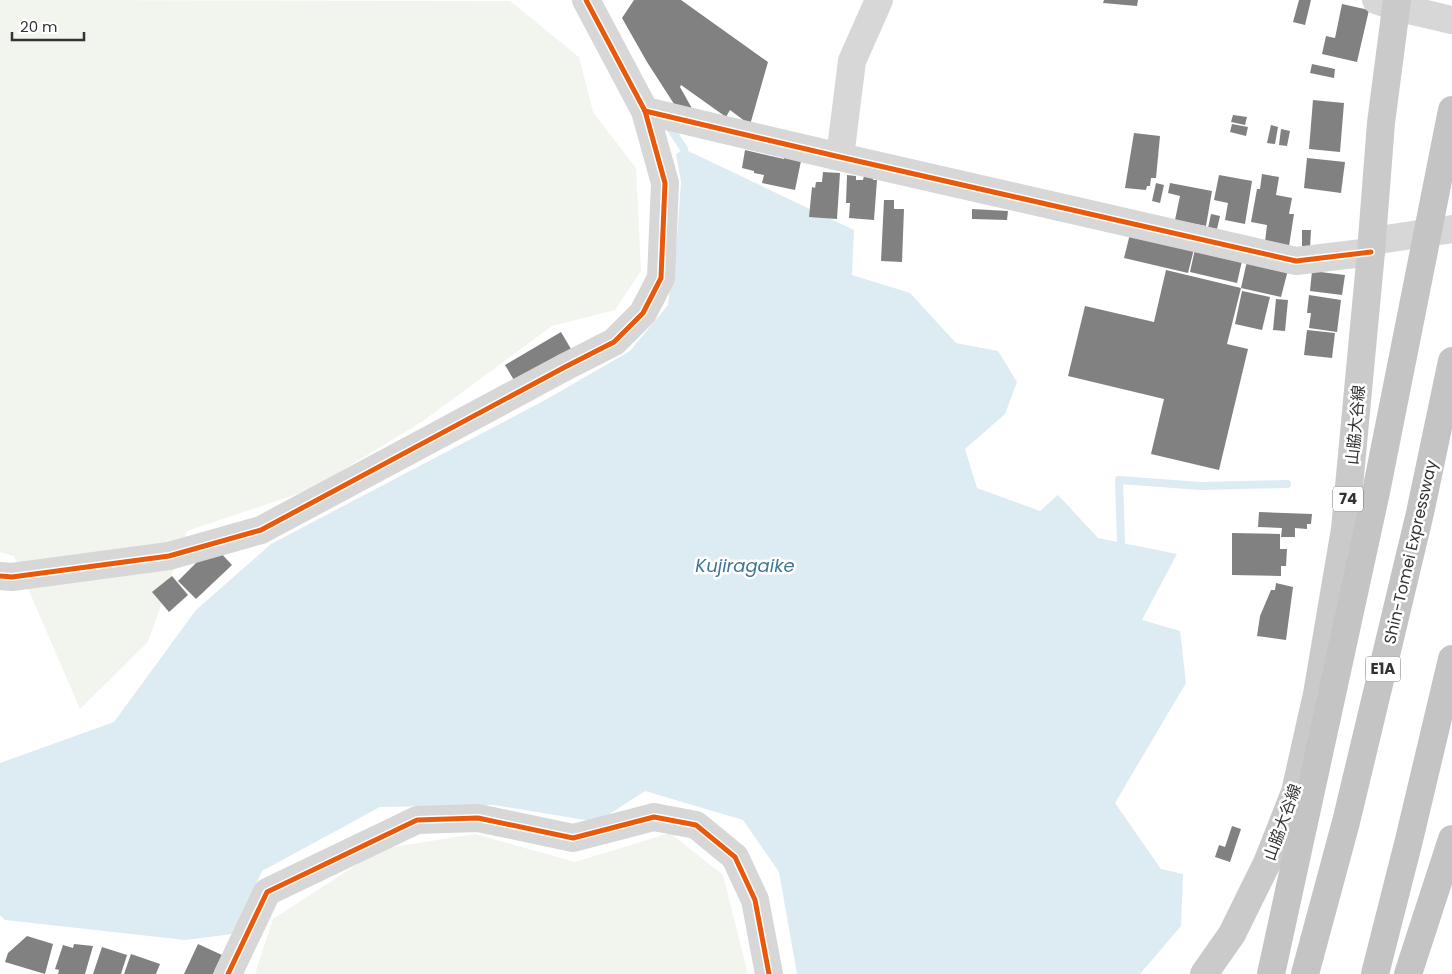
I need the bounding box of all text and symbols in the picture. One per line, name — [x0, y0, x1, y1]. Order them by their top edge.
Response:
scale bar — [12, 10, 85, 42]
text: 20 m — [20, 16, 58, 37]
street label: 山脇大谷線 — [1341, 384, 1370, 466]
street label: Shin-Tomei Expressway — [1378, 458, 1443, 646]
road number: 74 — [1333, 486, 1363, 512]
water label: Kujiragaike — [695, 553, 795, 578]
road number: E1A — [1366, 656, 1400, 682]
street label: 山脇大谷線 — [1258, 781, 1307, 864]

